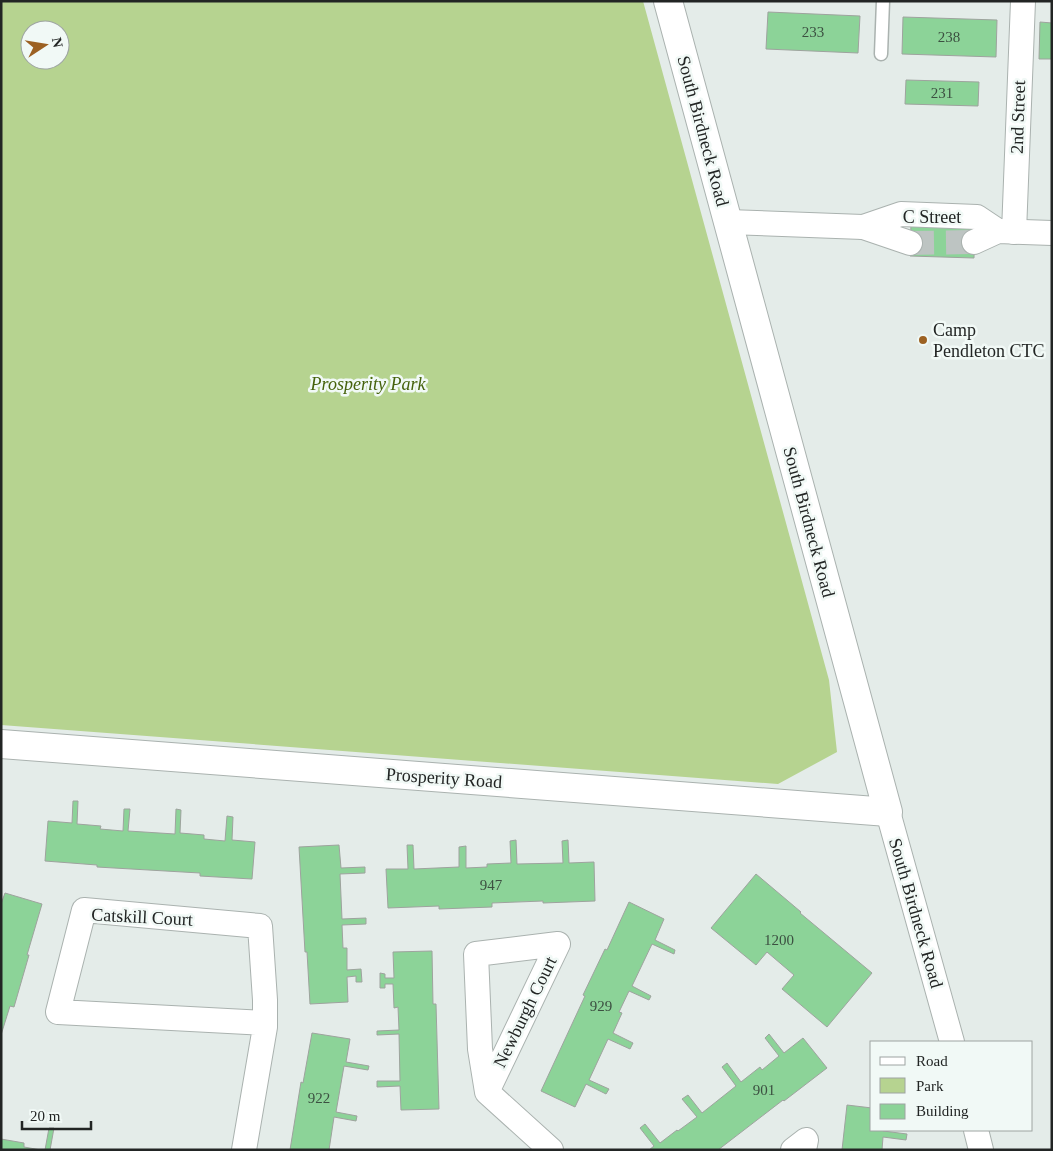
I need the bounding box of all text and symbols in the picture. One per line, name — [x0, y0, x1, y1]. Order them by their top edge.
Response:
north arrow — [20, 20, 70, 70]
house number: 233 — [802, 24, 824, 40]
house number: 238 — [938, 29, 960, 45]
text: N — [49, 36, 66, 49]
street label: South Birdneck Road — [673, 54, 733, 208]
street label: 2nd Street — [1007, 80, 1029, 154]
house number: 231 — [931, 85, 953, 101]
street label: C Street — [903, 207, 961, 227]
place label: Camp Pendleton CTC — [933, 320, 1045, 361]
marker: Camp Pendleton CTC — [917, 334, 929, 346]
park label: Prosperity Park — [310, 374, 426, 394]
street label: South Birdneck Road — [779, 445, 839, 599]
street label: Prosperity Road — [385, 764, 503, 792]
street label: South Birdneck Road — [885, 836, 947, 990]
house number: 947 — [480, 877, 503, 893]
street label: Catskill Court — [91, 904, 193, 930]
house number: 1200 — [764, 932, 794, 948]
street label: Newburgh Court — [489, 953, 561, 1071]
house number: 929 — [590, 998, 612, 1014]
legend — [870, 1041, 1033, 1131]
text: Road — [916, 1053, 948, 1069]
text: Park — [916, 1078, 944, 1094]
house number: 901 — [753, 1082, 775, 1098]
house number: 922 — [308, 1090, 330, 1106]
scale bar — [22, 1098, 91, 1130]
text: Building — [916, 1103, 969, 1119]
text: 20 m — [30, 1108, 61, 1124]

